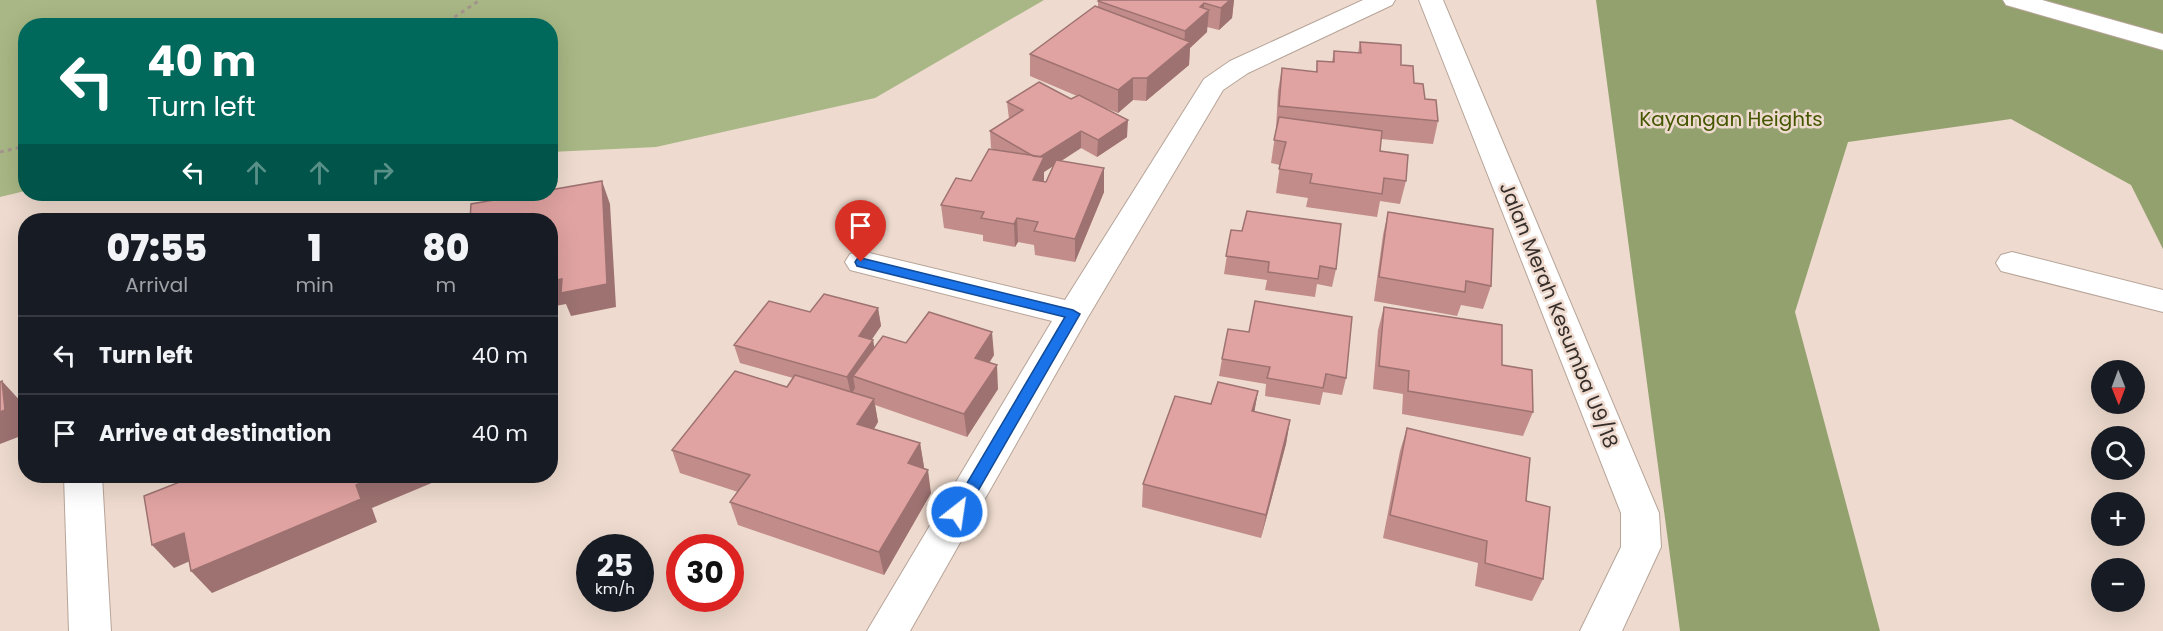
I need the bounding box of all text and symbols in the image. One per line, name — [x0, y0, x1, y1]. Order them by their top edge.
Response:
text: 40 m — [147, 32, 256, 91]
icon: left — [48, 42, 126, 120]
text: Turn left — [147, 88, 256, 125]
park label: Kayangan Heights — [1639, 105, 1823, 133]
icon: left — [177, 156, 210, 189]
icon: ahead — [240, 156, 273, 189]
icon: ahead — [303, 156, 336, 189]
icon: right — [366, 156, 399, 189]
street label: Jalan Merah Kesumba U9/18 — [1493, 178, 1625, 452]
pin — [835, 200, 886, 262]
icon: arrive — [844, 209, 877, 242]
text: 07:55 — [106, 223, 207, 274]
text: 1 — [308, 223, 322, 274]
text: 80 — [422, 223, 469, 274]
text: Arrival — [125, 271, 188, 299]
text: min — [295, 271, 334, 299]
text: m — [436, 271, 456, 299]
icon: left — [48, 339, 81, 372]
text: Turn left — [99, 340, 193, 371]
text: 40 m — [472, 340, 528, 371]
north arrow — [2091, 360, 2145, 414]
map controls — [2091, 360, 2145, 612]
icon: arrive — [48, 417, 81, 450]
text: Arrive at destination — [99, 418, 331, 449]
text: 40 m — [472, 418, 528, 449]
button: search — [2091, 426, 2145, 480]
position arrow — [925, 480, 989, 544]
button: + — [2091, 492, 2145, 546]
speed limit sign: 30 — [666, 534, 744, 612]
text: 25 — [597, 544, 633, 587]
button: − — [2091, 558, 2145, 612]
text: km/h — [595, 578, 635, 599]

